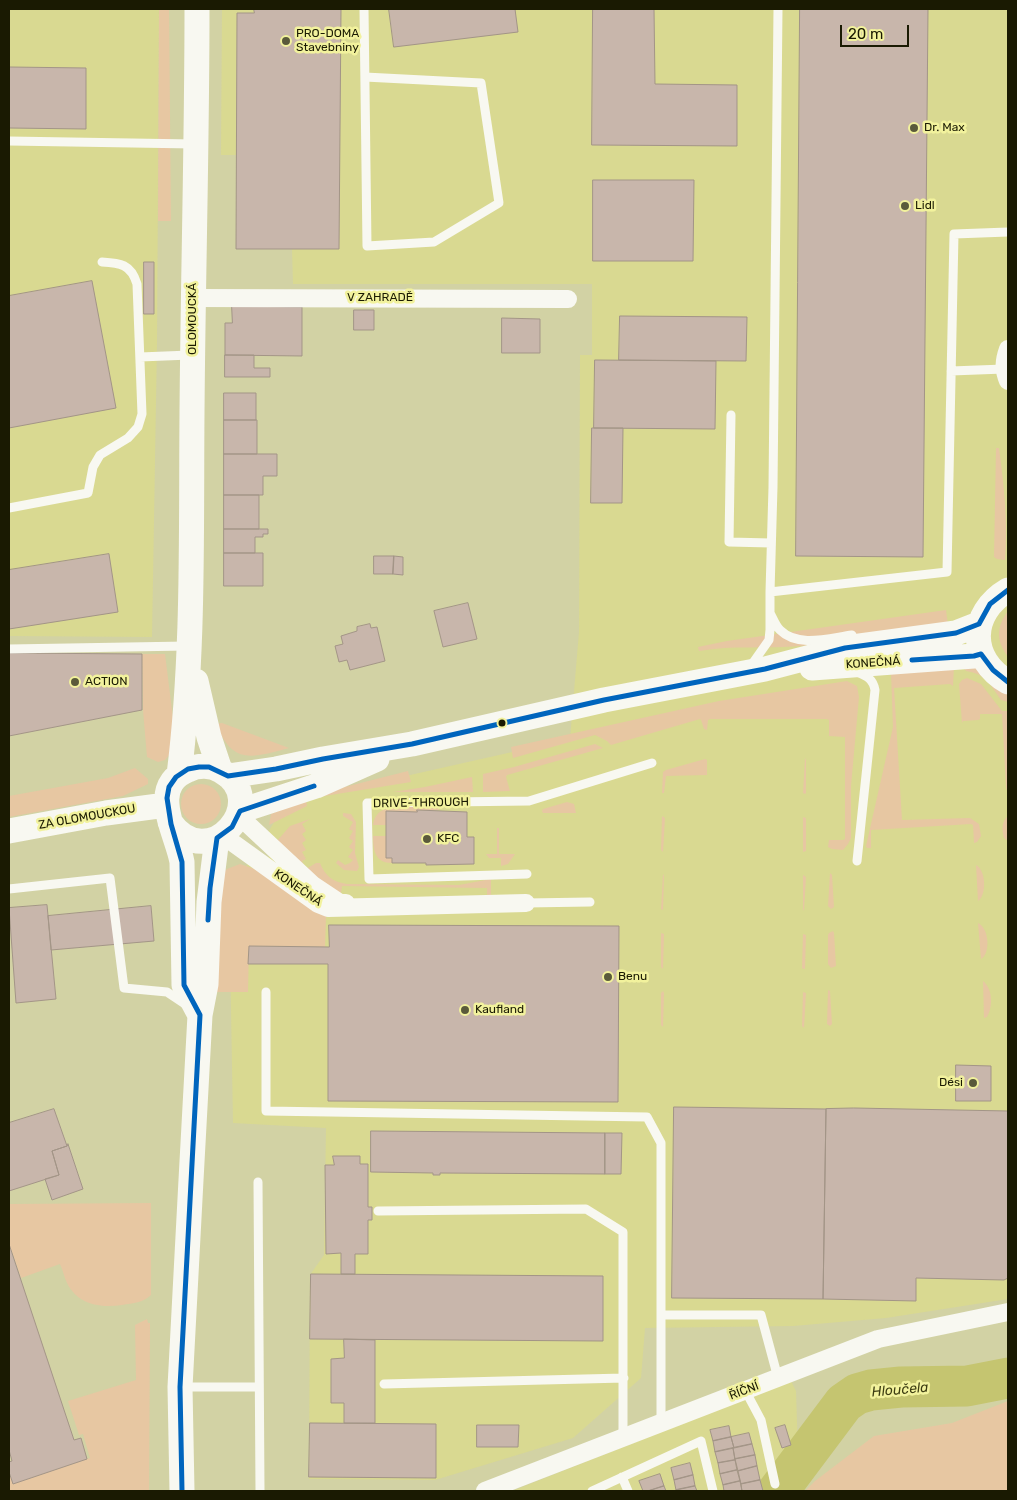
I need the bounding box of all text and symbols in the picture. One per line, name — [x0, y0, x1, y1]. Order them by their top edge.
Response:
scale bar — [842, 15, 911, 47]
text: 20 m — [848, 25, 883, 43]
place label: PRO-DOMA Stavebniny — [296, 27, 359, 55]
marker: PRO-DOMA Stavebniny — [280, 35, 292, 47]
place label: Dr. Max — [924, 121, 965, 135]
marker: Dr. Max — [908, 122, 920, 134]
place label: Lidl — [915, 199, 935, 213]
marker: Lidl — [899, 200, 911, 212]
street label: OLOMOUCKÁ — [186, 283, 200, 355]
street label: V ZAHRADĚ — [347, 291, 413, 305]
street label: KONEČNÁ — [845, 654, 901, 672]
place label: ACTION — [85, 675, 128, 689]
marker: ACTION — [69, 676, 81, 688]
unlabelled marker — [497, 718, 507, 728]
street label: DRIVE-THROUGH — [373, 795, 469, 811]
street label: ZA OLOMOUCKOU — [37, 801, 137, 833]
place label: KFC — [437, 832, 459, 846]
marker: KFC — [421, 833, 433, 845]
street label: KONEČNÁ — [271, 867, 325, 909]
place label: Benu — [618, 970, 647, 984]
marker: Benu — [602, 971, 614, 983]
place label: Kaufland — [475, 1003, 524, 1017]
marker: Kaufland — [459, 1004, 471, 1016]
place label: Dési — [939, 1076, 963, 1090]
marker: Dési — [967, 1077, 979, 1089]
street label: ŘÍČNÍ — [727, 1379, 761, 1403]
water label: Hloučela — [871, 1379, 929, 1401]

